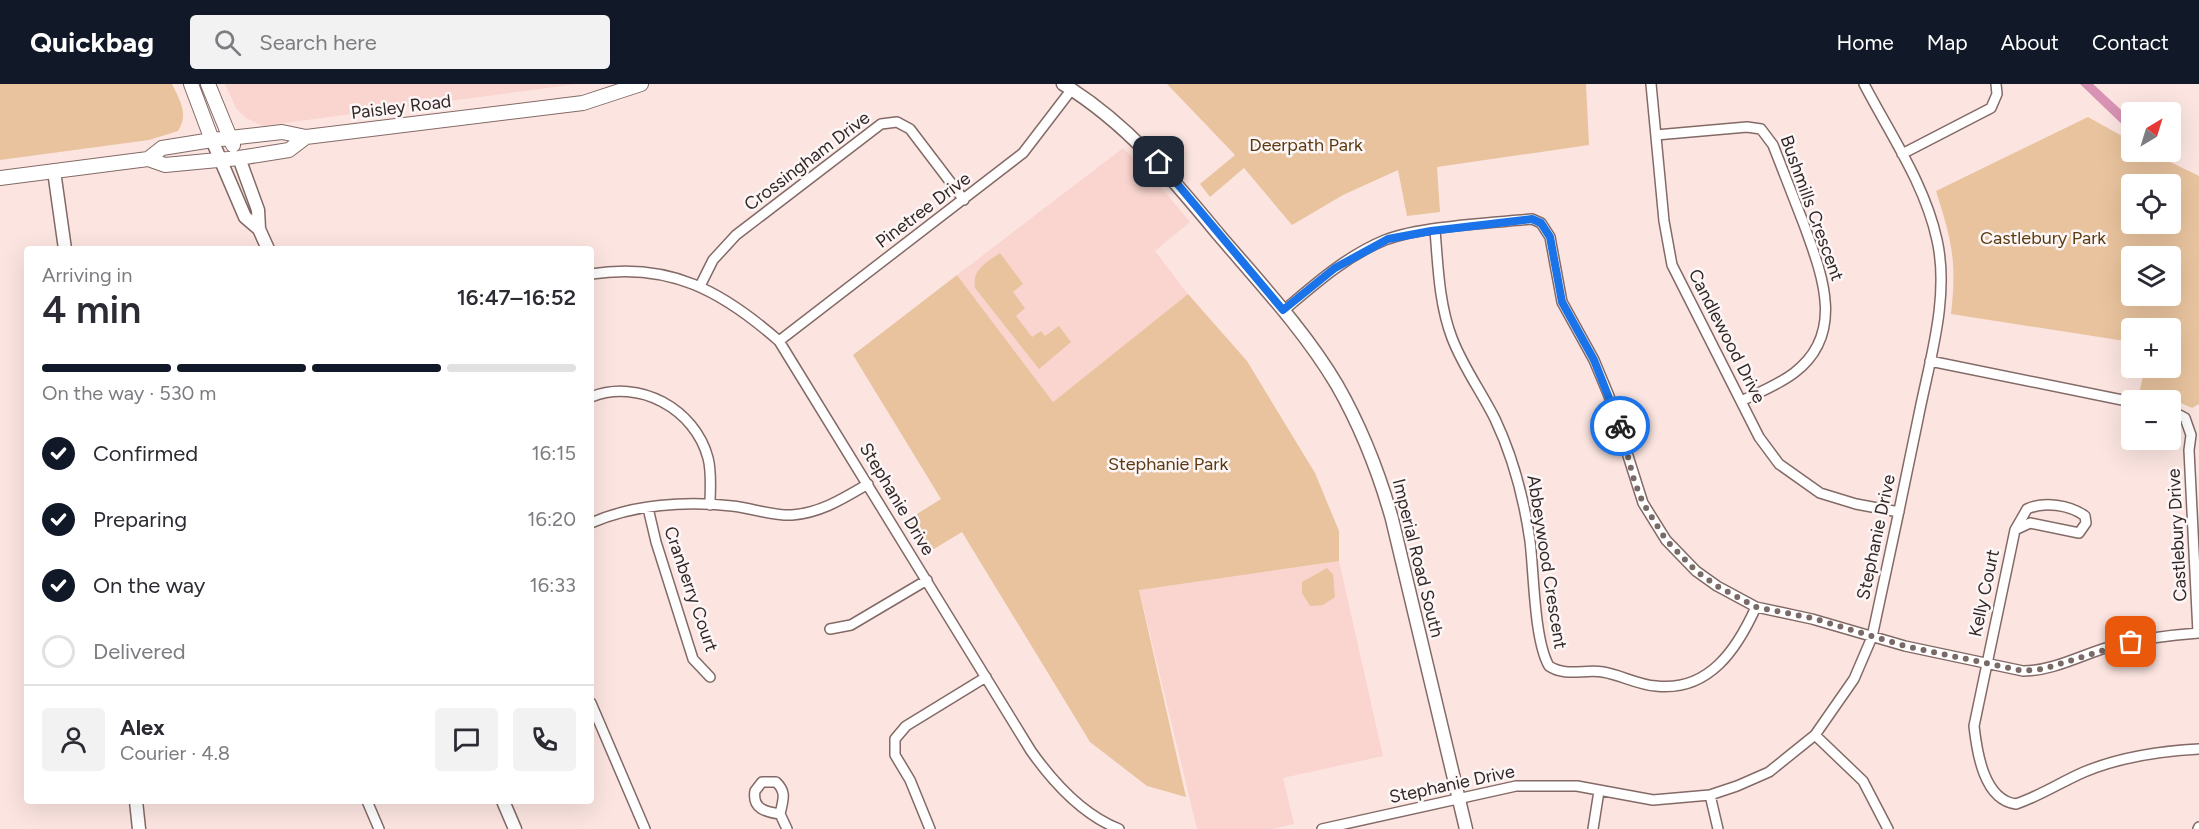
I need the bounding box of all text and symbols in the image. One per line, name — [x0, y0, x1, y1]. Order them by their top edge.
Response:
search box — [190, 15, 610, 69]
text: Quickbag — [30, 25, 154, 59]
icon: search — [211, 26, 244, 59]
text: Search here — [259, 29, 377, 56]
text: Home — [1837, 30, 1894, 55]
text: Map — [1927, 30, 1968, 55]
text: About — [2001, 30, 2059, 55]
text: Contact — [2092, 30, 2169, 55]
street label: Paisley Road — [350, 90, 452, 124]
north arrow — [2121, 102, 2181, 162]
map controls — [2121, 102, 2181, 450]
street label: Crossingham Drive — [740, 106, 874, 215]
street label: Bushmills Crescent — [1775, 132, 1849, 284]
park label: Deerpath Park — [1249, 134, 1363, 156]
pin — [1133, 136, 1184, 187]
icon: home — [1142, 145, 1175, 178]
street label: Pinetree Drive — [871, 167, 975, 253]
button: locate — [2121, 174, 2181, 234]
park label: Castlebury Park — [1980, 227, 2106, 249]
button: layers — [2121, 246, 2181, 306]
text: Arriving in — [42, 263, 132, 287]
street label: Candlewood Drive — [1684, 265, 1770, 407]
text: 16:47–16:52 — [457, 284, 576, 311]
text: 4 min — [42, 286, 141, 333]
button: + — [2121, 318, 2181, 378]
text: On the way · 530 m — [42, 381, 216, 405]
button: − — [2121, 390, 2181, 450]
courier — [1590, 396, 1650, 456]
icon: bike — [1604, 410, 1637, 443]
icon: check — [42, 437, 75, 470]
street label: Stephanie Drive — [855, 439, 939, 560]
text: Confirmed — [93, 440, 198, 467]
text: 16:15 — [532, 441, 576, 465]
park label: Stephanie Park — [1108, 453, 1228, 475]
street label: Castlebury Drive — [2163, 468, 2191, 602]
street label: Stephanie Drive — [1852, 472, 1900, 602]
street label: Abbeywood Crescent — [1522, 473, 1572, 651]
street label: Imperial Road South — [1388, 476, 1448, 640]
icon: check — [42, 503, 75, 536]
text: Preparing — [93, 506, 187, 533]
text: 16:20 — [527, 507, 576, 531]
street label: Cranberry Court — [659, 523, 723, 655]
street label: Kelly Court — [1964, 547, 2004, 639]
icon: check — [42, 569, 75, 602]
text: On the way — [93, 572, 205, 599]
text: 16:33 — [530, 573, 576, 597]
pin — [2105, 616, 2156, 667]
icon: bag — [2114, 625, 2147, 658]
text: Delivered — [93, 638, 186, 665]
button: person — [42, 708, 105, 771]
button: chat — [435, 708, 498, 771]
button: phone — [513, 708, 576, 771]
text: Alex — [120, 714, 165, 741]
text: Courier · 4.8 — [120, 741, 230, 765]
street label: Stephanie Drive — [1387, 760, 1517, 808]

